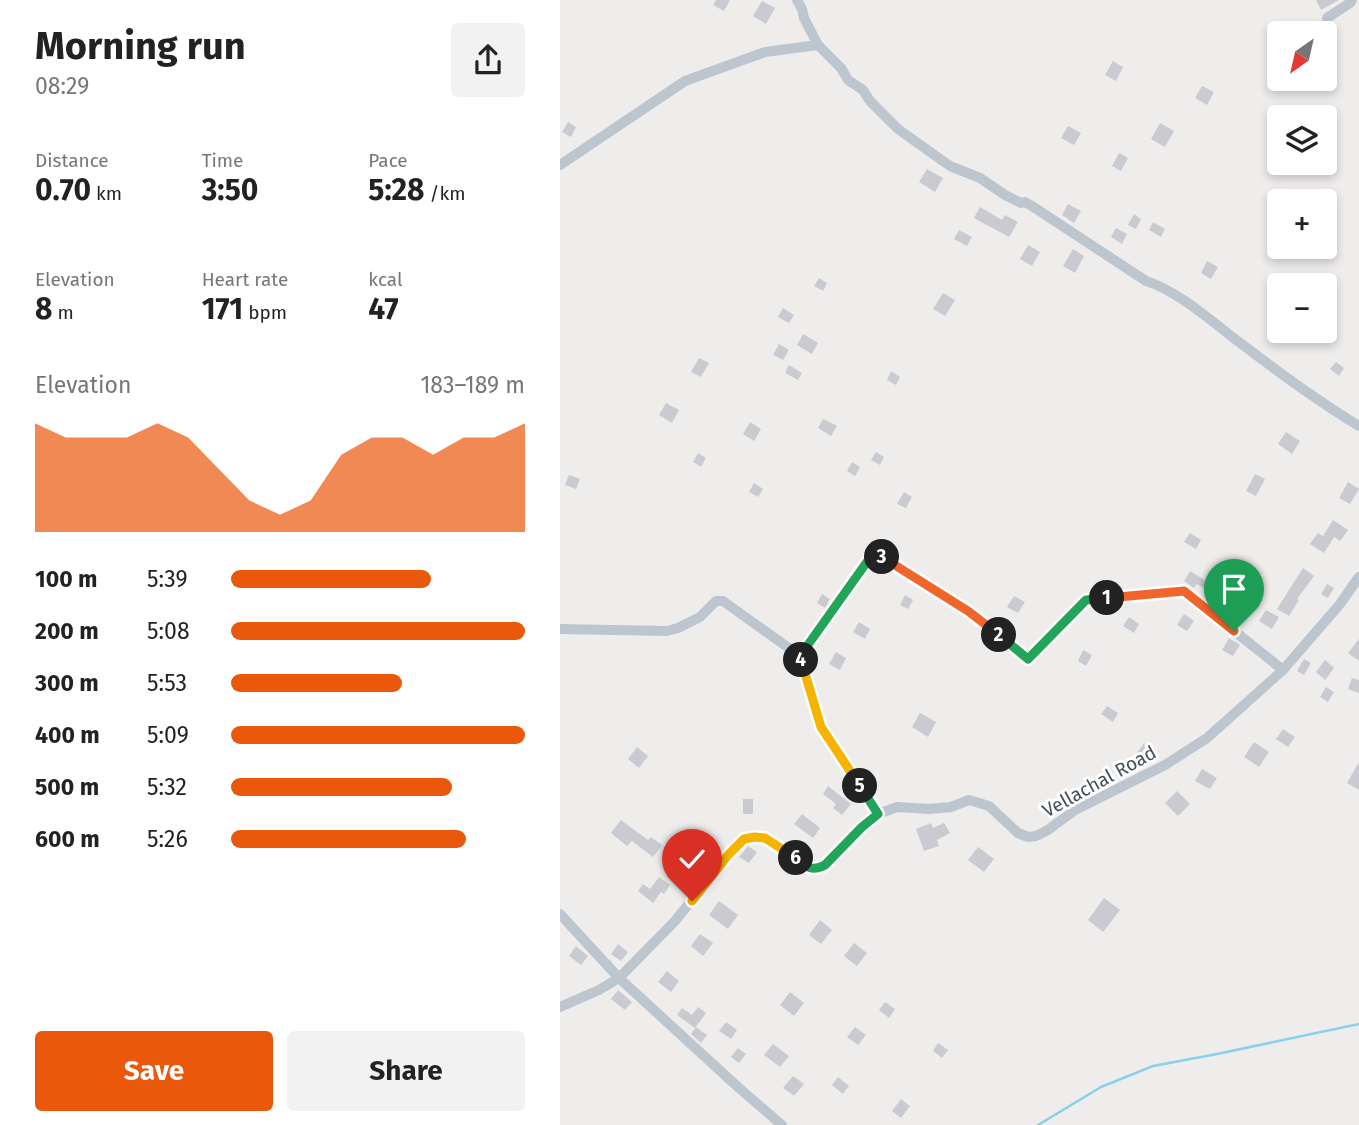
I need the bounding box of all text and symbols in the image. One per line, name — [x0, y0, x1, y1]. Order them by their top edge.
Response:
north arrow — [1267, 21, 1337, 91]
map controls — [1267, 21, 1337, 343]
text: Morning run — [35, 23, 246, 69]
button: share — [451, 23, 525, 97]
text: 08:29 — [35, 72, 89, 100]
button: layers — [1267, 105, 1337, 175]
text: Distance — [35, 149, 109, 172]
text: Time — [202, 149, 243, 172]
text: Pace — [368, 149, 408, 172]
text: 0.70 — [35, 172, 91, 208]
text: 3:50 — [202, 172, 258, 208]
text: 5:28 — [368, 172, 425, 208]
text: km — [91, 182, 122, 205]
text: /km — [425, 182, 466, 205]
button: + — [1267, 189, 1337, 259]
text: Elevation — [35, 268, 115, 291]
text: Heart rate — [202, 268, 288, 291]
text: kcal — [368, 268, 403, 291]
button: − — [1267, 273, 1337, 343]
text: 8 — [35, 291, 52, 327]
text: 171 — [202, 291, 243, 327]
text: 47 — [368, 291, 398, 327]
text: m — [52, 301, 74, 324]
text: bpm — [243, 301, 287, 324]
text: Elevation — [35, 371, 131, 399]
text: 183–189 m — [420, 371, 525, 399]
pin: 3 — [864, 540, 900, 574]
text: 3 — [877, 545, 886, 568]
pin — [1204, 559, 1264, 631]
text: 100 m — [35, 565, 97, 593]
text: 5:39 — [147, 565, 188, 593]
icon: arrive — [1215, 570, 1253, 608]
pin: 1 — [1090, 580, 1124, 616]
text: 1 — [1102, 586, 1111, 609]
text: 200 m — [35, 617, 99, 645]
text: 5:08 — [147, 617, 190, 645]
pin: 2 — [982, 618, 1017, 652]
text: 2 — [994, 623, 1003, 646]
pin: 4 — [784, 642, 818, 678]
text: 4 — [795, 648, 806, 671]
text: 300 m — [35, 669, 99, 697]
text: 5:53 — [147, 669, 187, 697]
text: 400 m — [35, 721, 100, 749]
text: 5:09 — [147, 721, 189, 749]
street label: Vellachal Road — [1038, 741, 1160, 822]
pin: 5 — [842, 768, 878, 804]
text: 500 m — [35, 773, 99, 801]
text: 5:32 — [147, 773, 187, 801]
text: 5 — [854, 774, 865, 797]
text: 600 m — [35, 825, 100, 853]
text: 5:26 — [147, 825, 188, 853]
pin — [662, 829, 722, 901]
icon: check — [673, 840, 711, 878]
pin: 6 — [778, 840, 814, 876]
text: 6 — [790, 846, 801, 869]
button: Save — [35, 1031, 273, 1111]
button: Share — [287, 1031, 525, 1111]

